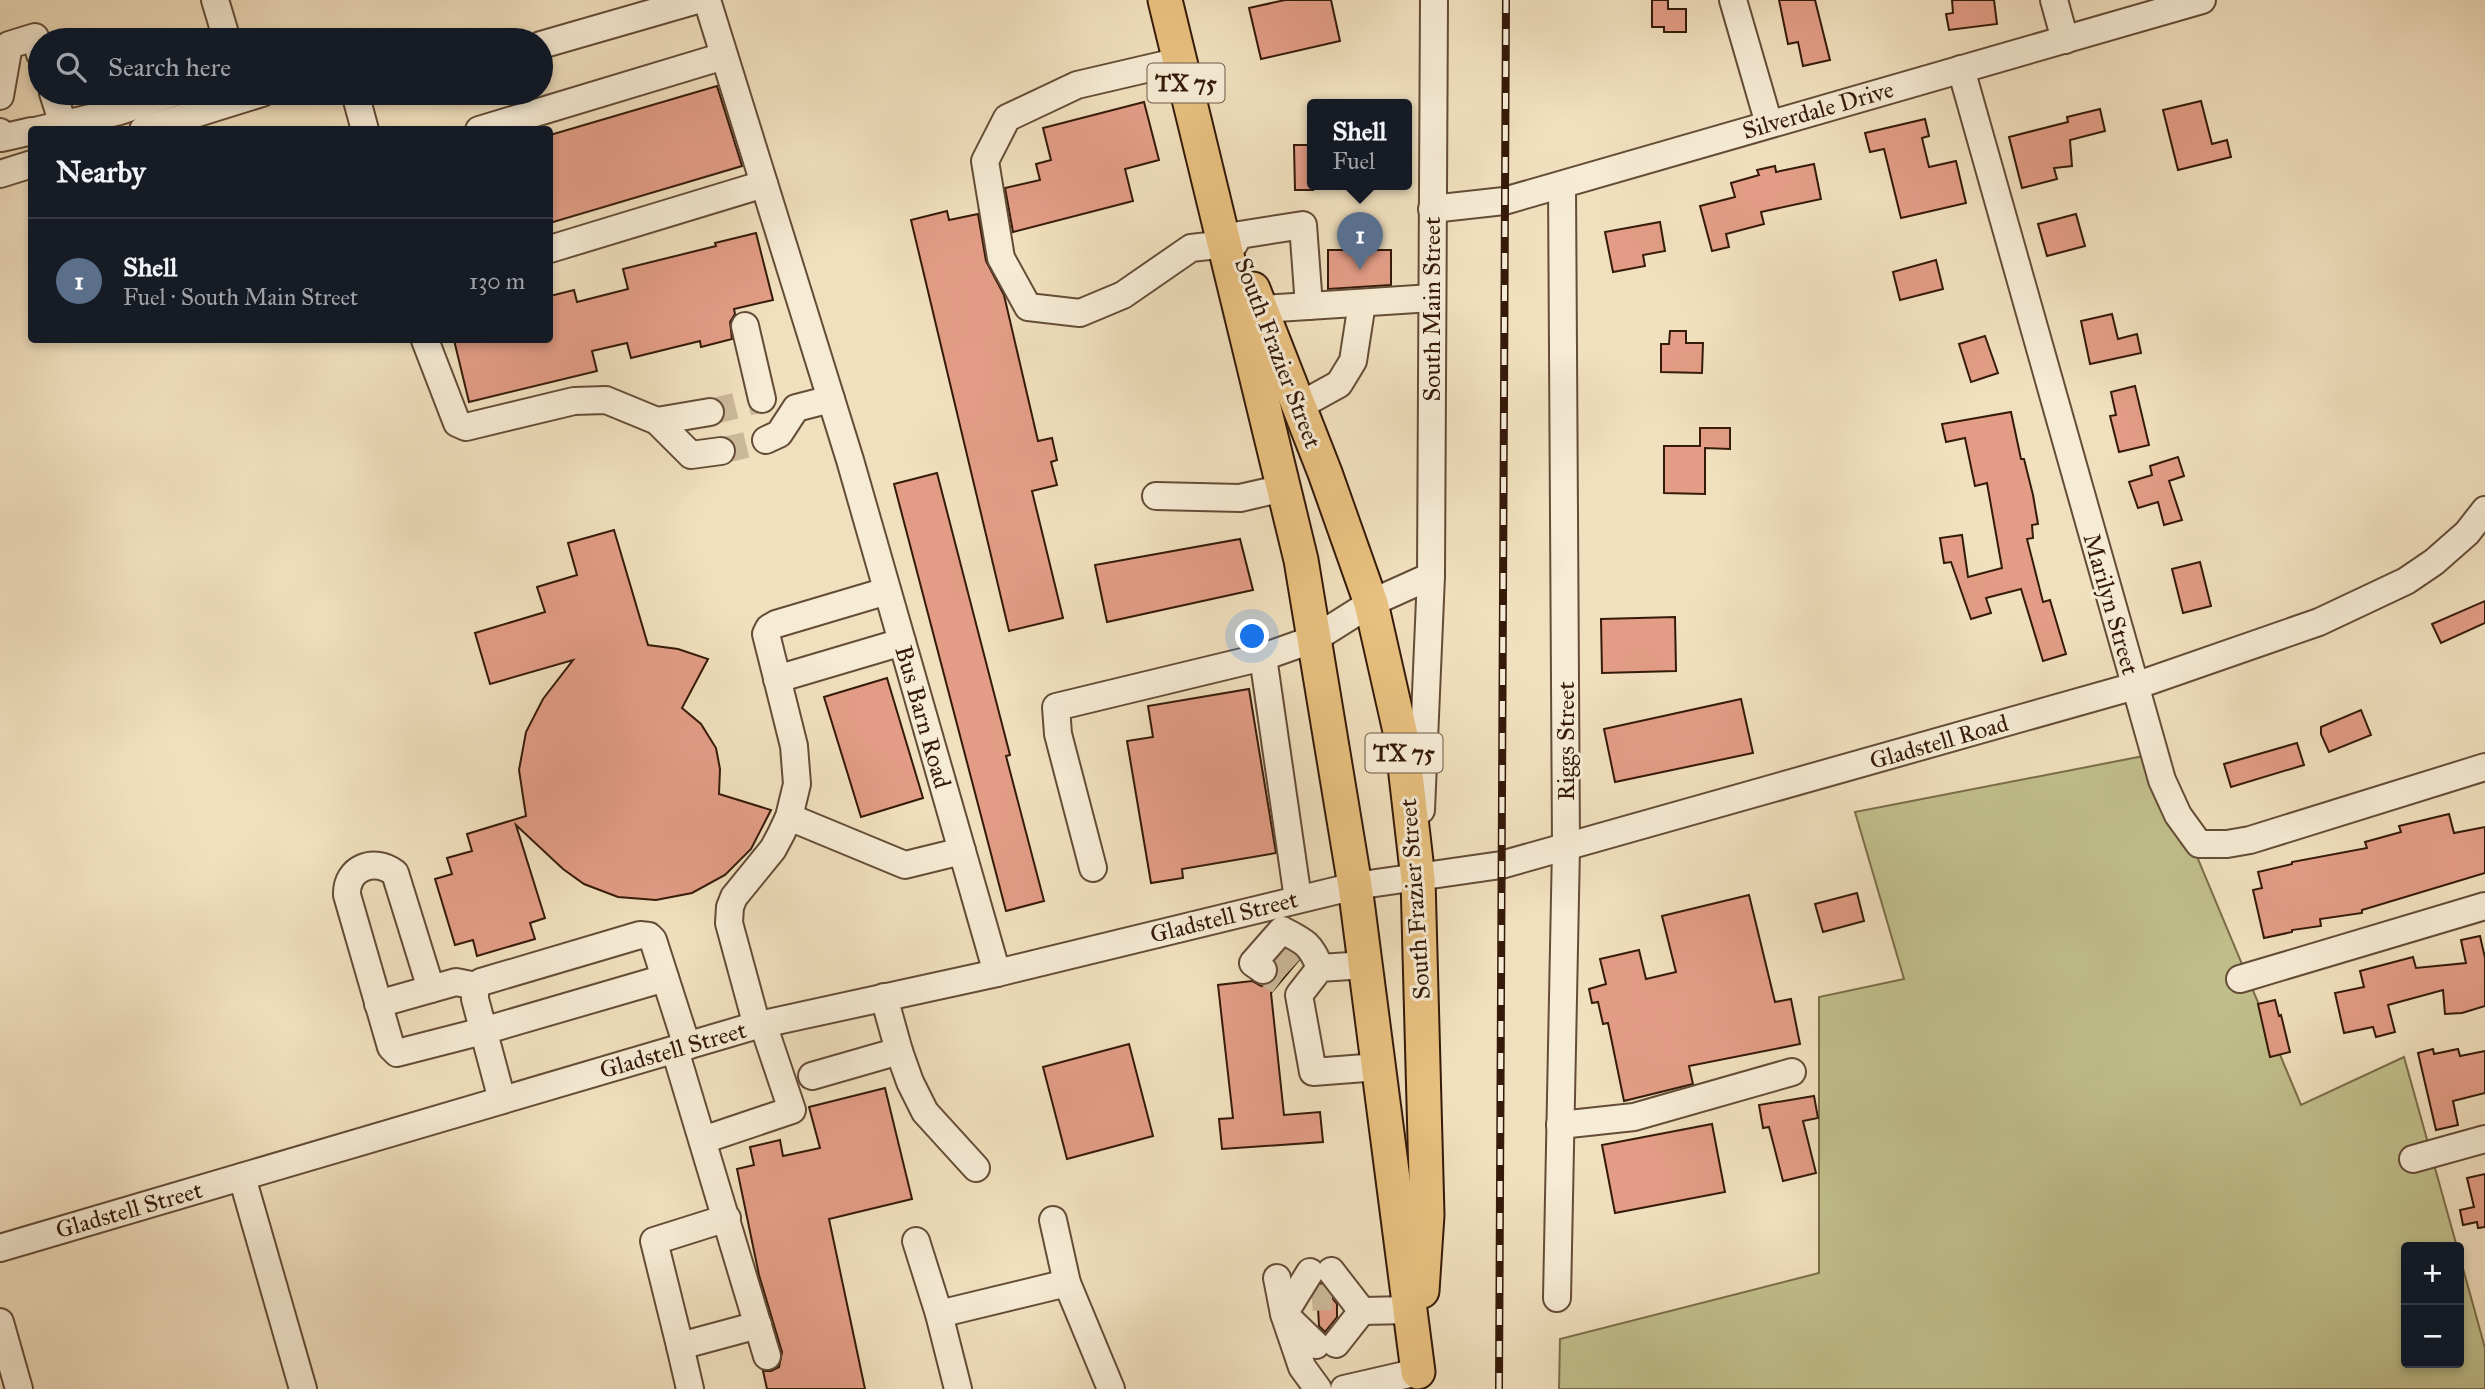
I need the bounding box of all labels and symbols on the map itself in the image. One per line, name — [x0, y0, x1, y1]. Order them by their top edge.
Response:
road number: TX 75 — [1148, 64, 1224, 102]
street label: Silverdale Drive — [1739, 74, 1897, 146]
pin: 1 — [1337, 212, 1383, 270]
street label: South Main Street — [1417, 216, 1447, 402]
street label: South Frazier Street — [1228, 254, 1328, 453]
street label: Marilyn Street — [2077, 530, 2146, 679]
your location — [1235, 619, 1269, 653]
street label: Bus Barn Road — [888, 642, 958, 792]
street label: Riggs Street — [1551, 681, 1581, 801]
street label: Gladstell Road — [1866, 708, 2012, 776]
road number: TX 75 — [1366, 734, 1442, 772]
street label: South Frazier Street — [1393, 797, 1437, 1001]
street label: Gladstell Street — [1147, 884, 1301, 950]
street label: Gladstell Street — [596, 1015, 750, 1085]
street label: Gladstell Street — [52, 1175, 206, 1245]

